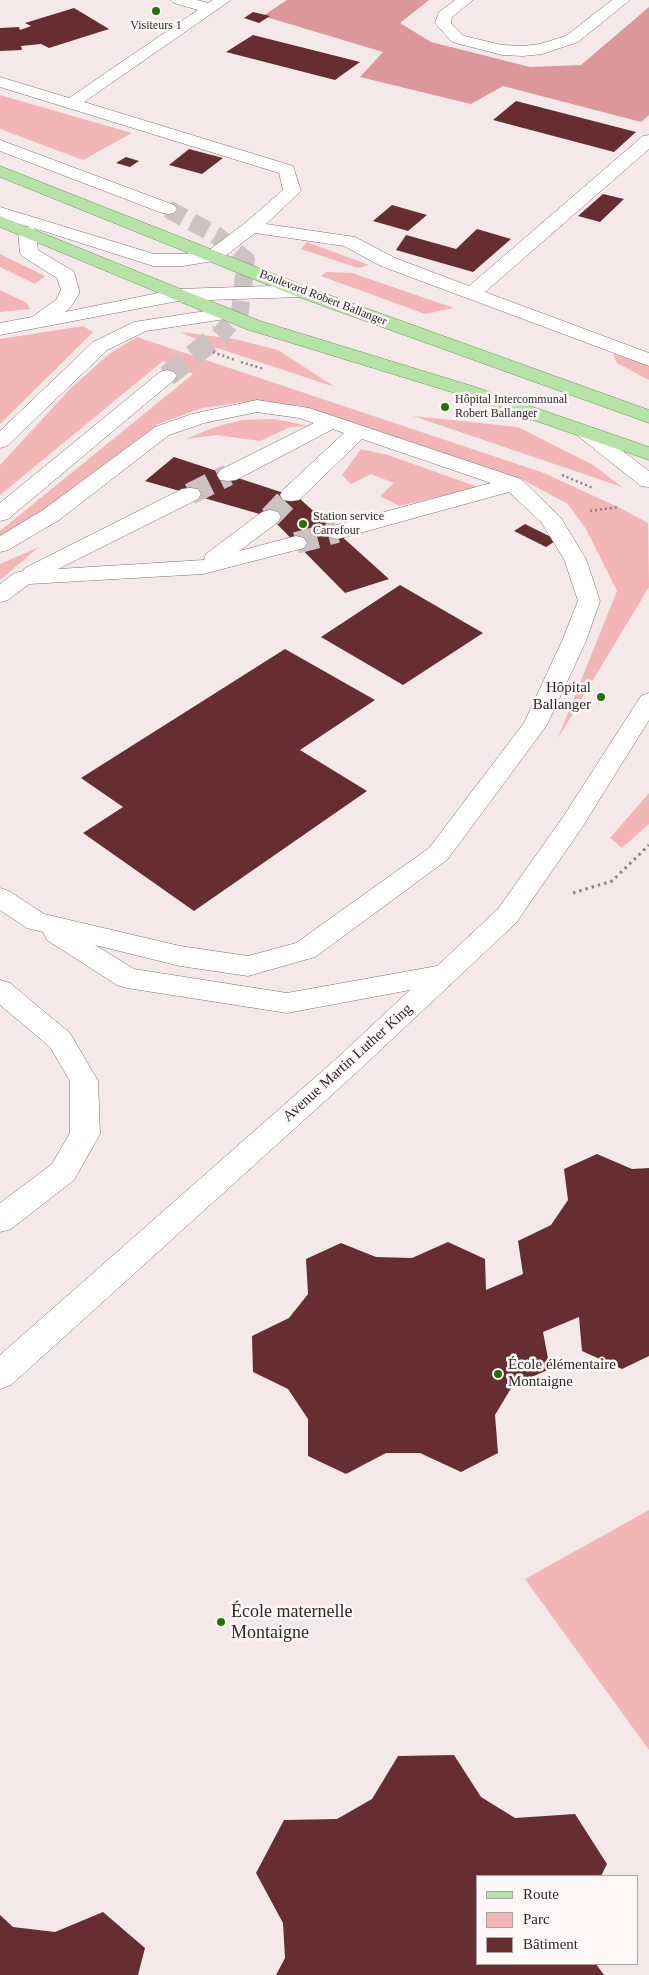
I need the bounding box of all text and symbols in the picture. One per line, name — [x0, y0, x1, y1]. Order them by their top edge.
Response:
marker: Visiteurs 1 — [150, 5, 162, 17]
place label: Visiteurs 1 — [130, 19, 182, 33]
street label: Boulevard Robert Ballanger — [257, 267, 389, 329]
place label: Hôpital Intercommunal Robert Ballanger — [455, 393, 567, 421]
marker: Hôpital Intercommunal Robert Ballanger — [439, 401, 451, 413]
place label: Station service Carrefour — [313, 510, 384, 538]
marker: Station service Carrefour — [297, 518, 309, 530]
place label: Hôpital Ballanger — [533, 679, 591, 714]
marker: Hôpital Ballanger — [595, 691, 607, 703]
street label: Avenue Martin Luther King — [280, 1000, 416, 1126]
place label: École élémentaire Montaigne — [508, 1356, 616, 1391]
marker: École élémentaire Montaigne — [492, 1368, 504, 1380]
place label: École maternelle Montaigne — [231, 1601, 352, 1644]
marker: École maternelle Montaigne — [215, 1616, 227, 1628]
legend — [477, 1875, 639, 1965]
text: Route — [523, 1886, 559, 1902]
text: Parc — [523, 1911, 550, 1927]
text: Bâtiment — [523, 1936, 578, 1952]

